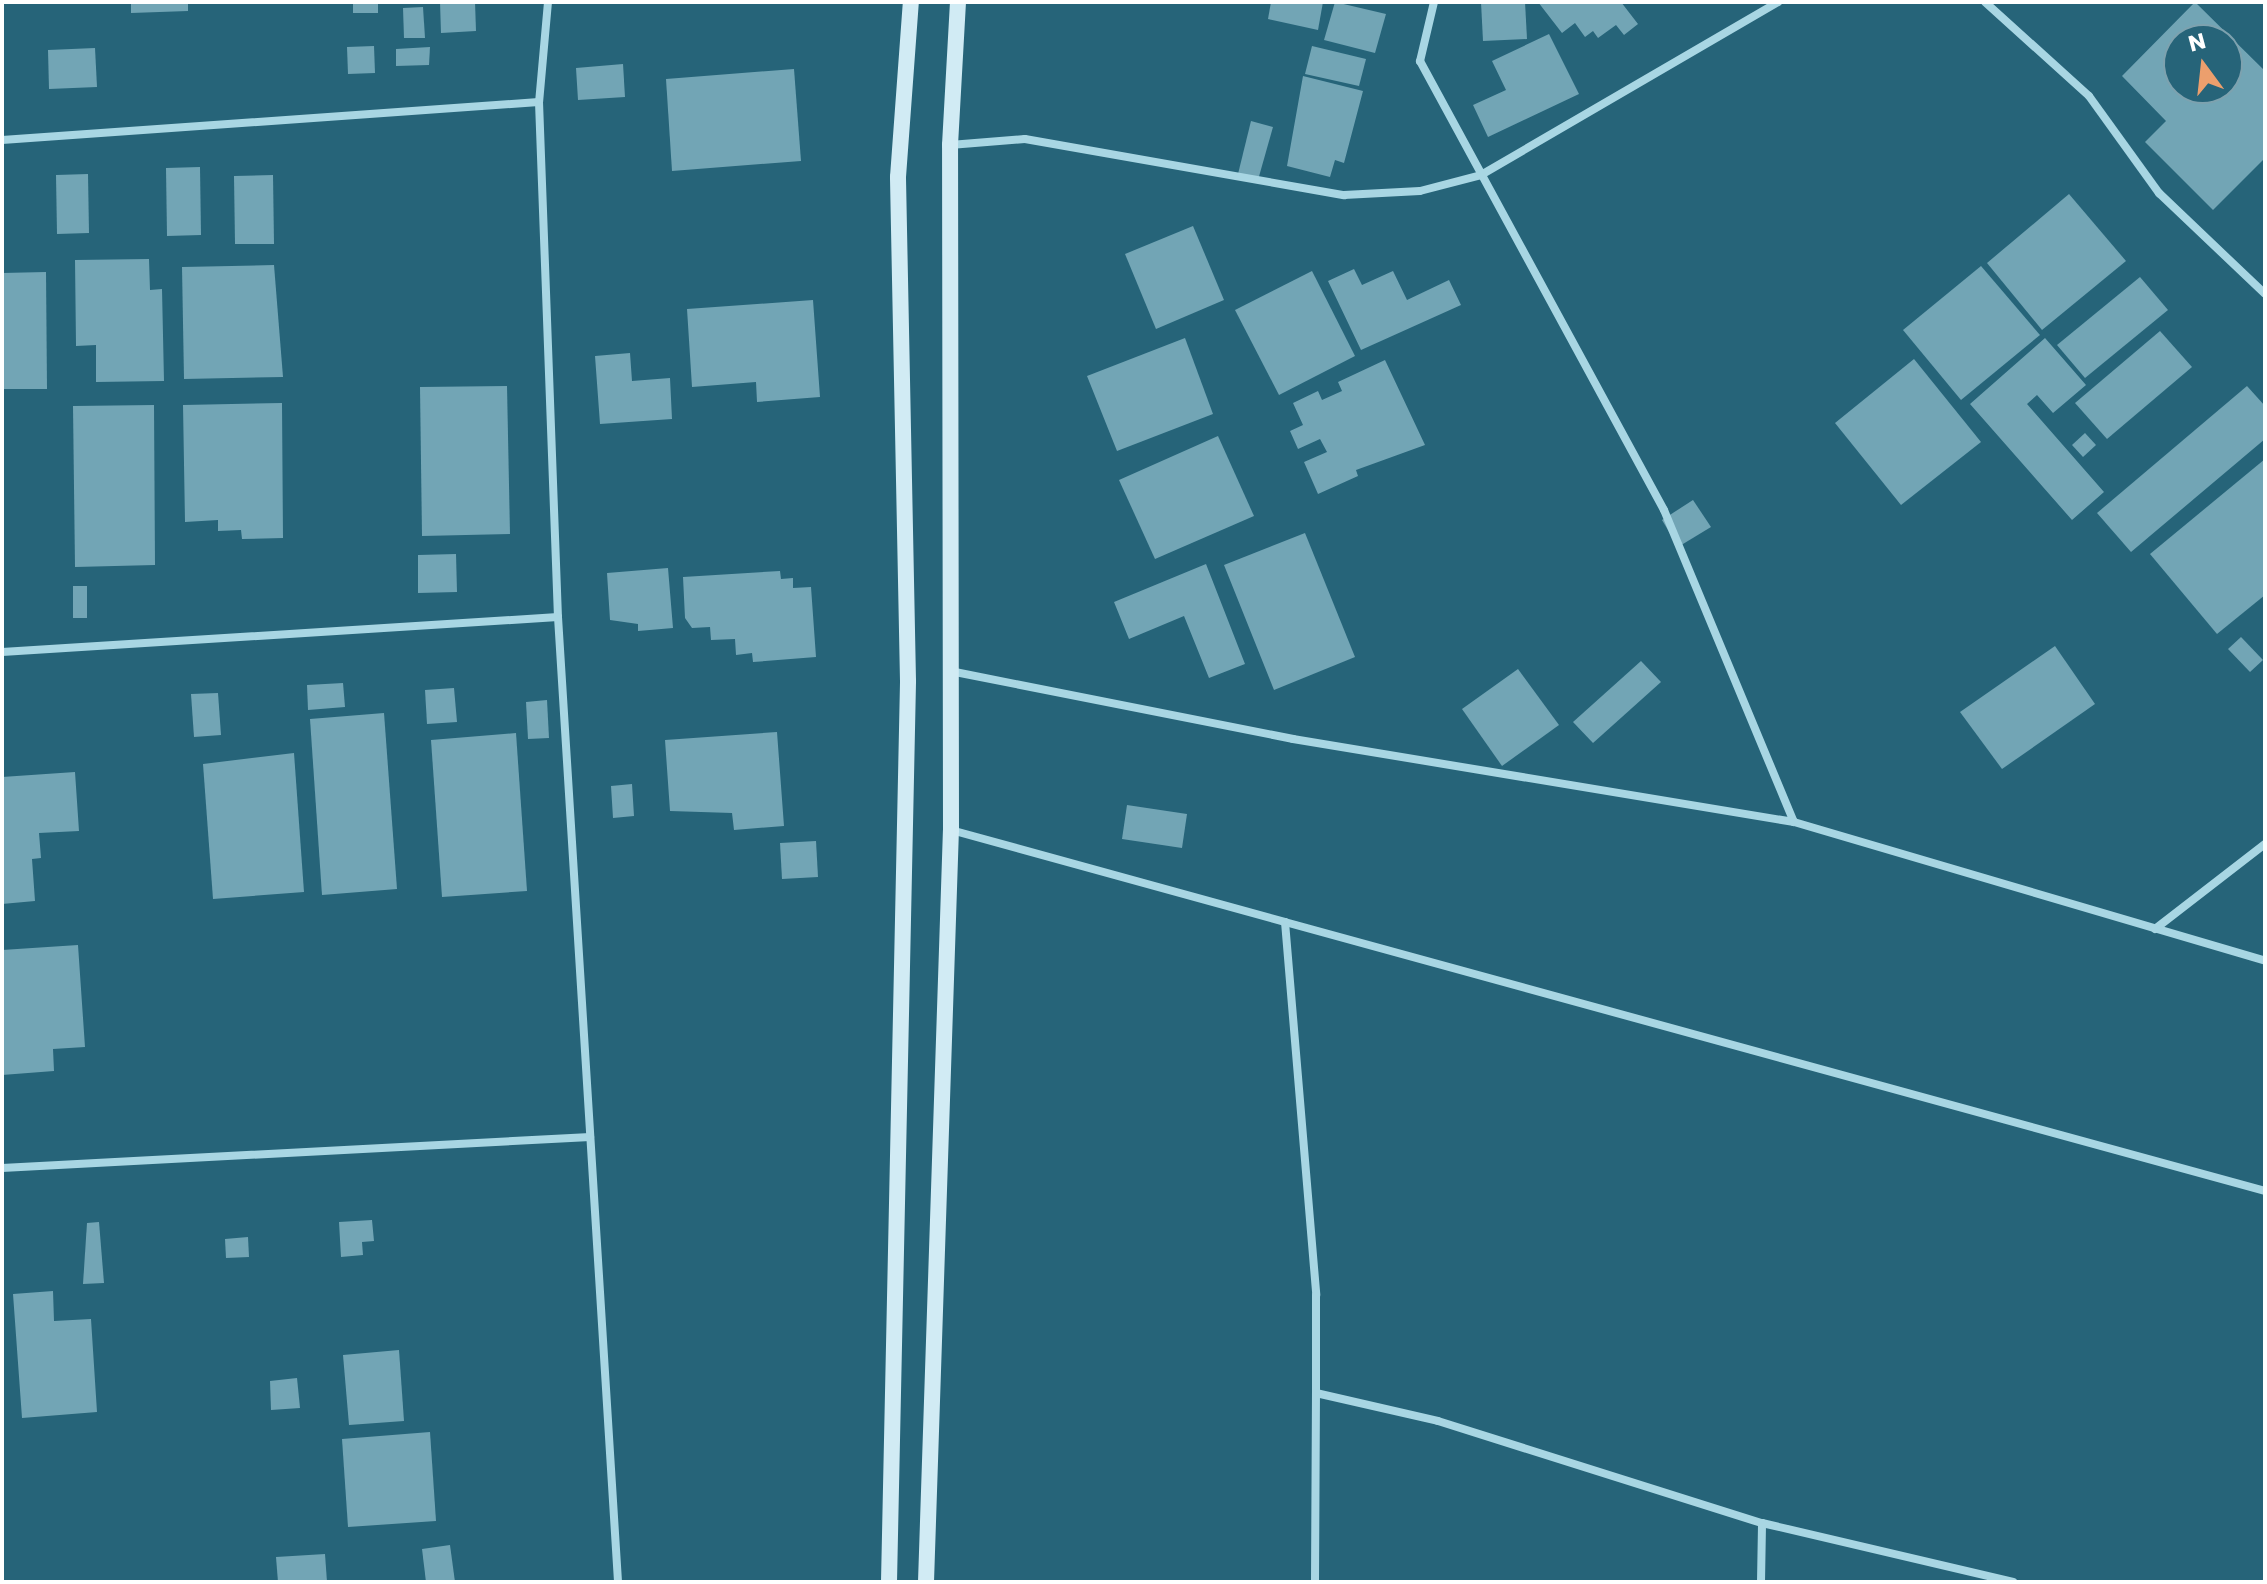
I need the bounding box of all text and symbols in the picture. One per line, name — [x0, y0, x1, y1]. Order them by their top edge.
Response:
north arrow — [2163, 24, 2243, 104]
text: N — [2185, 25, 2209, 59]

